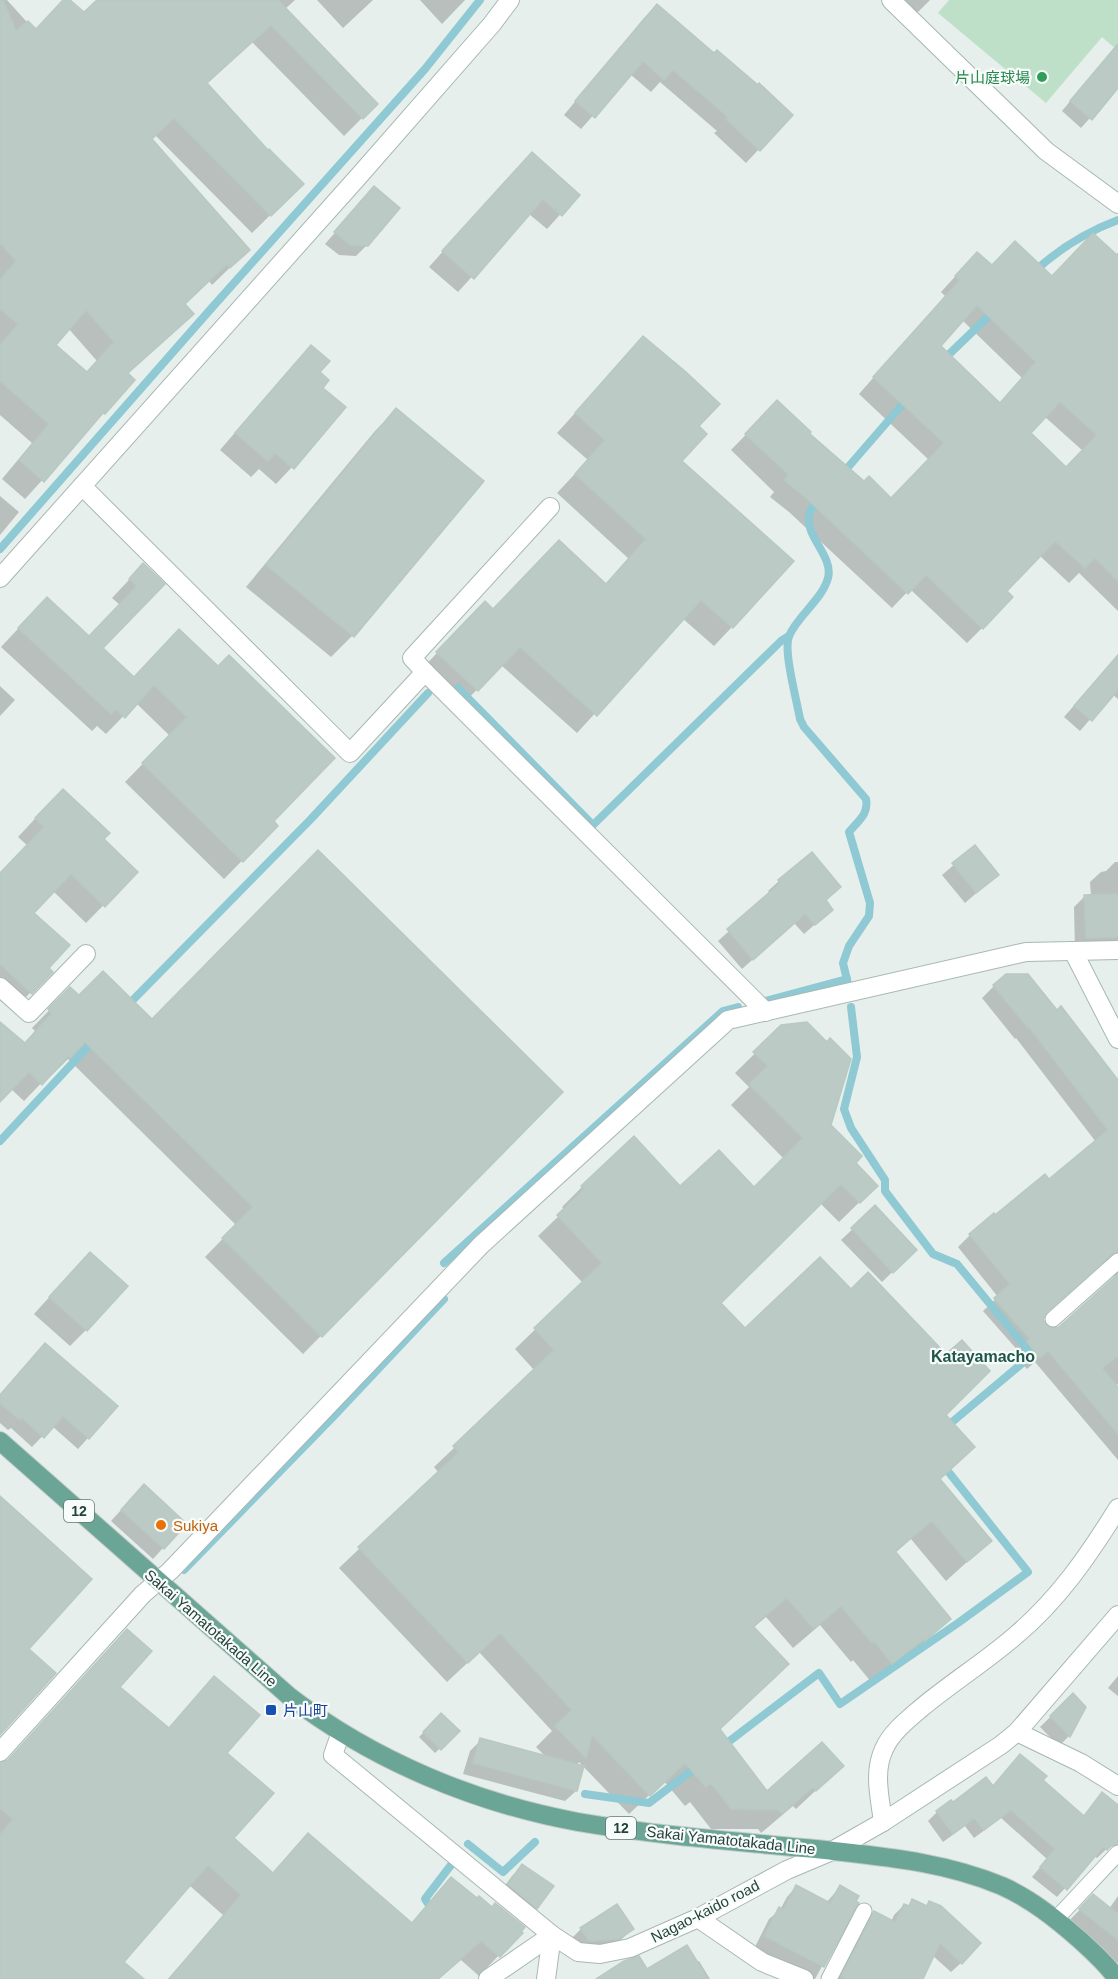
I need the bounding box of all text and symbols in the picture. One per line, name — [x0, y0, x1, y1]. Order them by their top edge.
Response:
place label: 片山庭球場 — [955, 69, 1030, 86]
marker: 片山庭球場 — [1035, 70, 1049, 84]
district label: Katayamacho — [931, 1348, 1035, 1365]
road number: 12 — [64, 1500, 94, 1522]
place label: Sukiya — [173, 1517, 219, 1534]
marker: Sukiya — [154, 1518, 168, 1532]
street label: Sakai Yamatotakada Line — [141, 1566, 281, 1690]
place label: 片山町 — [283, 1702, 328, 1719]
marker: 片山町 — [264, 1703, 278, 1717]
road number: 12 — [606, 1817, 636, 1839]
street label: Sakai Yamatotakada Line — [646, 1823, 816, 1857]
street label: Nagao-kaido road — [648, 1876, 762, 1946]

